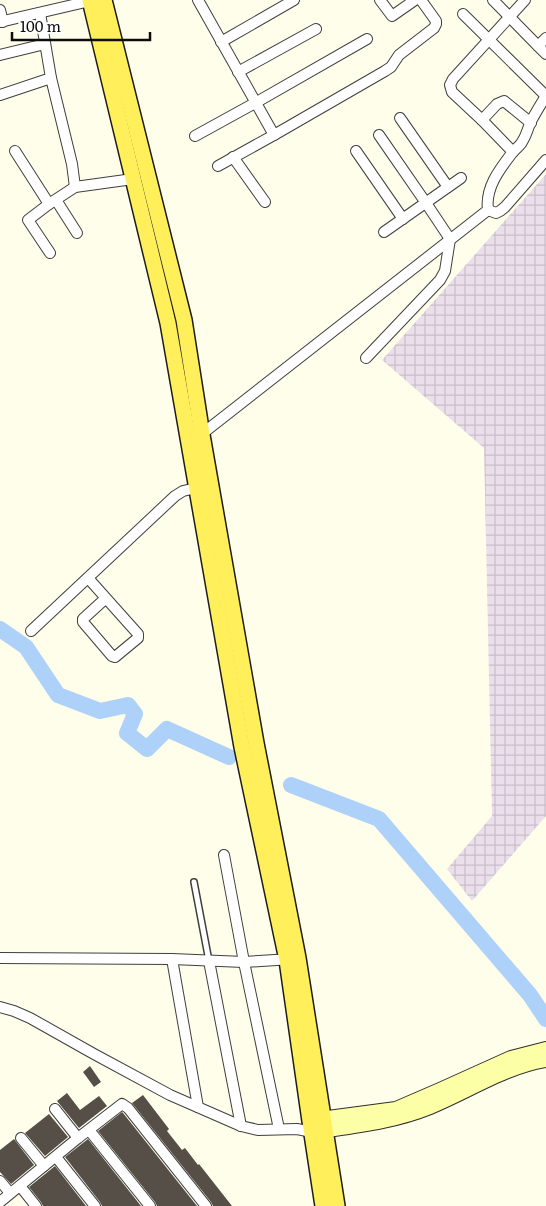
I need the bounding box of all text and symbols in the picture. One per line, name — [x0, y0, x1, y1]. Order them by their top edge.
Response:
scale bar — [12, 10, 150, 42]
text: 100 m — [20, 14, 61, 37]

